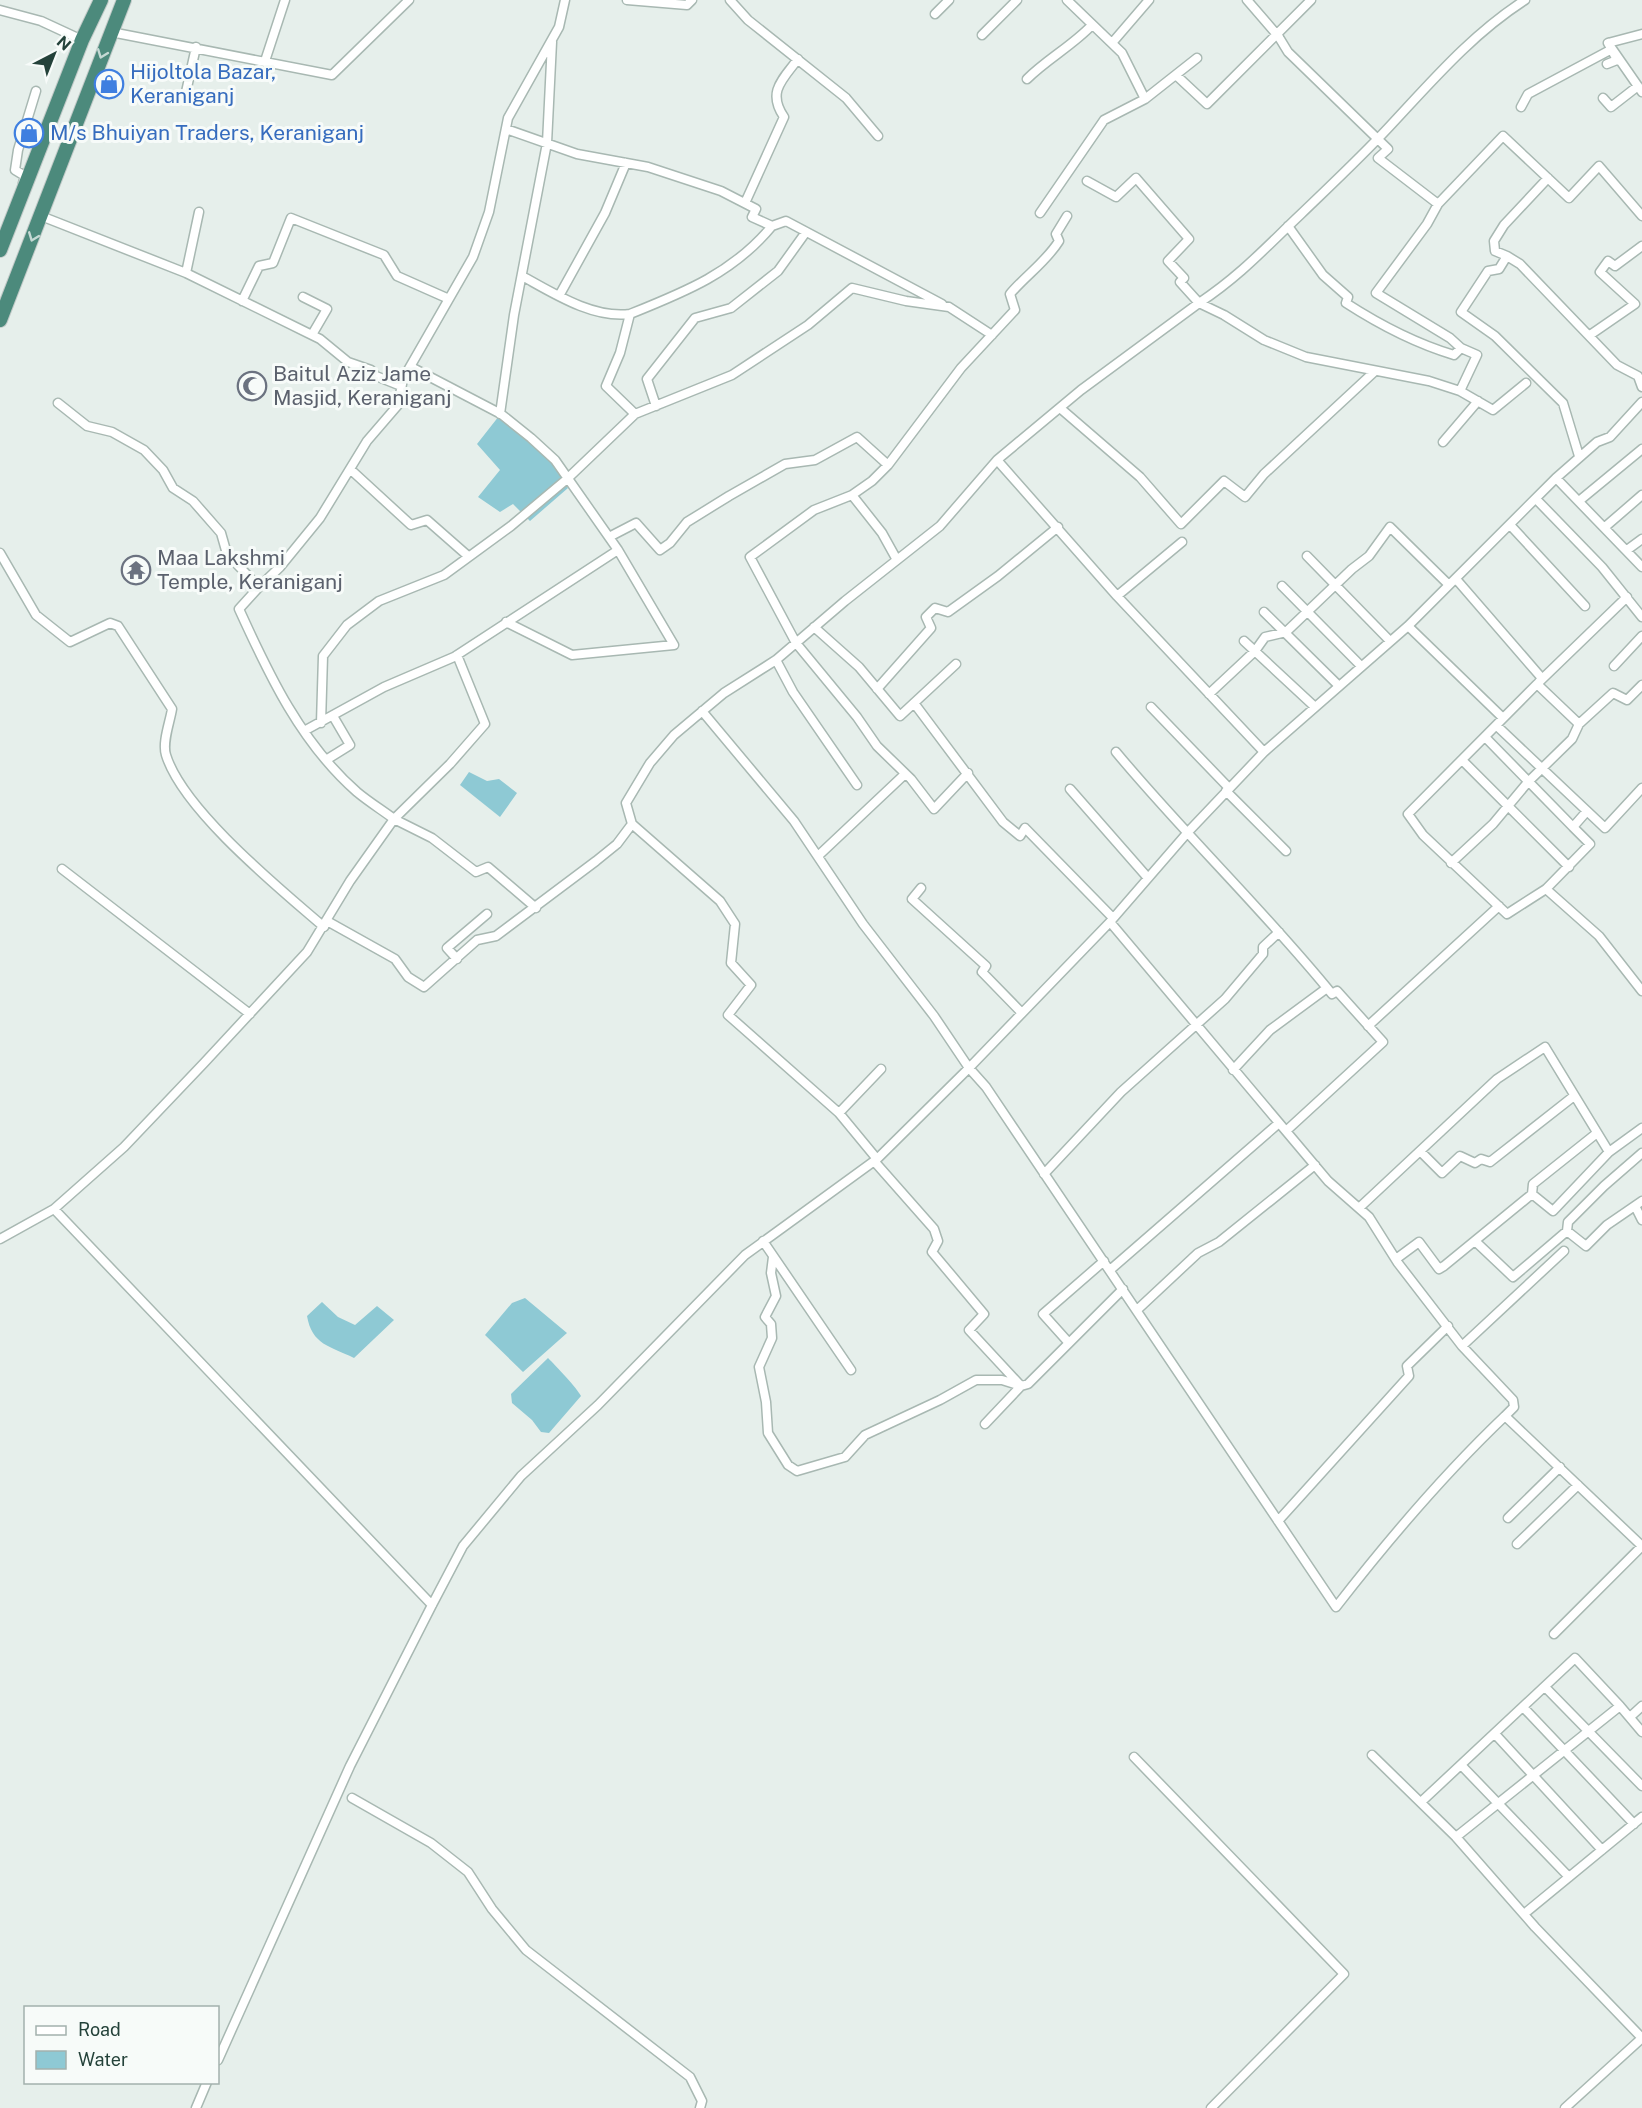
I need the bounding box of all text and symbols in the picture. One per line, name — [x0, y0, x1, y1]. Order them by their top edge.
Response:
north arrow — [24, 24, 84, 84]
text: N — [53, 32, 75, 54]
one-way arrow — [97, 48, 109, 59]
place label: Hijoltola Bazar, Keraniganj — [130, 59, 276, 108]
shop icon: Hijoltola Bazar, Keraniganj — [93, 68, 125, 100]
shop icon: M/s Bhuiyan Traders, Keraniganj — [13, 117, 45, 149]
place label: M/s Bhuiyan Traders, Keraniganj — [50, 120, 364, 145]
one-way arrow — [28, 230, 40, 241]
place label: Baitul Aziz Jame Masjid, Keraniganj — [273, 361, 451, 410]
mosque icon: Baitul Aziz Jame Masjid, Keraniganj — [236, 370, 268, 402]
place label: Maa Lakshmi Temple, Keraniganj — [157, 545, 343, 594]
temple icon: Maa Lakshmi Temple, Keraniganj — [120, 554, 152, 586]
legend — [24, 2006, 219, 2084]
text: Road — [78, 2019, 121, 2040]
text: Water — [78, 2049, 128, 2070]

